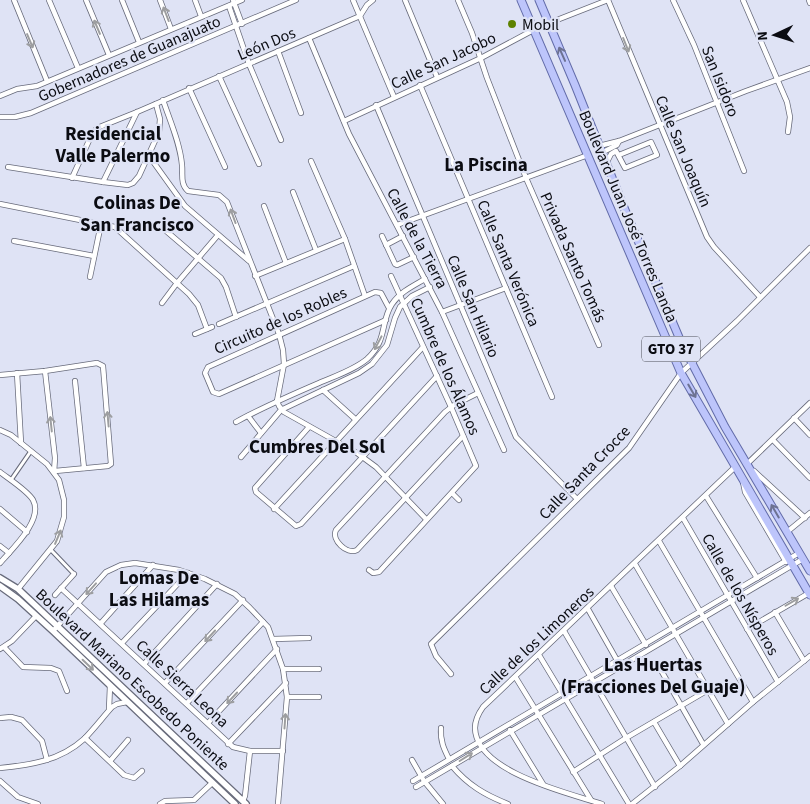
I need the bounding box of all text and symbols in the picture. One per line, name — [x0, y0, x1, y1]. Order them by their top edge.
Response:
one-way arrow — [161, 7, 170, 23]
street label: Gobernadores de Guanajuato — [35, 10, 224, 107]
north arrow — [750, 10, 800, 60]
place label: Mobil — [522, 14, 559, 36]
marker: Mobil — [506, 18, 518, 30]
one-way arrow — [92, 20, 102, 35]
street label: León Dos — [234, 22, 299, 66]
street label: Calle San Jacobo — [387, 27, 500, 95]
text: N — [753, 30, 773, 41]
one-way arrow — [26, 33, 36, 48]
one-way arrow — [622, 37, 632, 52]
street label: San Isidoro — [696, 42, 744, 120]
one-way arrow — [556, 47, 566, 62]
street label: Calle San Joaquín — [650, 92, 717, 211]
street label: Boulevard Juan José Torres Landa — [573, 107, 683, 326]
district label: Residencial Valle Palermo — [55, 121, 170, 170]
district label: La Piscina — [444, 152, 528, 179]
street label: Calle de la Tierra — [381, 184, 453, 293]
street label: Privada Santo Tomás — [534, 189, 612, 326]
district label: Colinas De San Francisco — [80, 190, 194, 239]
street label: Calle Santa Verónica — [471, 196, 545, 330]
one-way arrow — [228, 209, 237, 225]
street label: Calle San Hilario — [442, 252, 505, 361]
street label: Circuito de los Robles — [210, 282, 351, 360]
street label: Cumbre de los Álamos — [405, 294, 485, 439]
one-way arrow — [373, 335, 383, 349]
road number: GTO 37 — [642, 336, 700, 362]
one-way arrow — [688, 383, 698, 397]
one-way arrow — [104, 412, 113, 428]
one-way arrow — [46, 416, 56, 432]
street label: Calle Santa Crocce — [534, 421, 635, 525]
district label: Cumbres Del Sol — [249, 434, 386, 461]
one-way arrow — [769, 504, 779, 518]
street label: Calle de los Nísperos — [696, 529, 784, 660]
one-way arrow — [54, 530, 63, 545]
district label: Lomas De Las Hilamas — [109, 565, 209, 614]
street label: Calle de los Limoneros — [474, 581, 599, 700]
one-way arrow — [85, 583, 97, 596]
street label: Boulevard Mariano Escobedo Poniente — [31, 584, 234, 776]
one-way arrow — [784, 597, 798, 607]
one-way arrow — [204, 629, 215, 642]
street label: Calle Sierra Leona — [131, 635, 234, 733]
district label: Las Huertas (Fracciones Del Guaje) — [561, 652, 745, 701]
one-way arrow — [82, 659, 95, 671]
one-way arrow — [226, 691, 238, 704]
one-way arrow — [280, 713, 289, 729]
one-way arrow — [459, 752, 473, 762]

